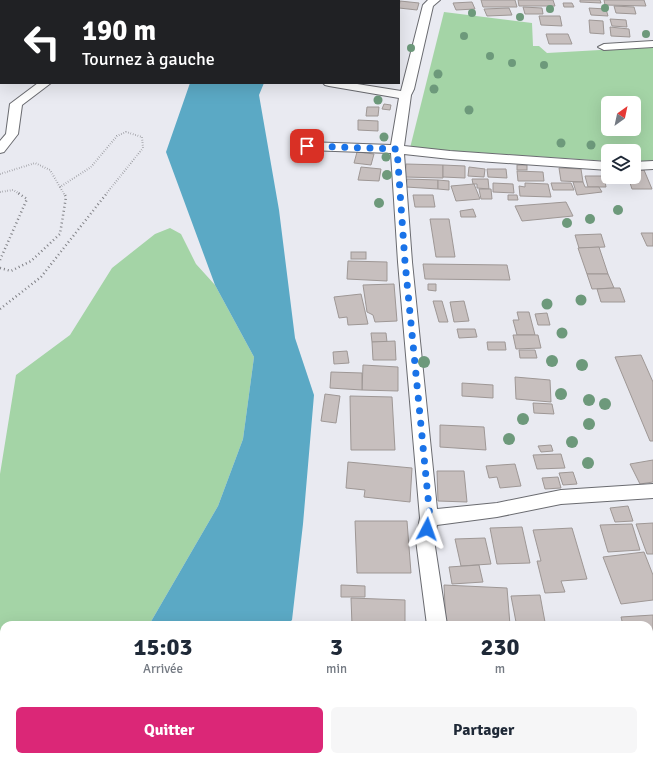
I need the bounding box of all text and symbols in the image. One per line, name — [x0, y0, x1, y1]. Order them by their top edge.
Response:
text: 190 m — [82, 14, 156, 48]
icon: left — [16, 16, 68, 68]
text: Tournez à gauche — [82, 48, 215, 70]
north arrow — [601, 96, 641, 136]
map controls — [601, 96, 641, 184]
pin — [290, 129, 324, 163]
icon: arrive — [296, 135, 318, 157]
button: layers — [601, 144, 641, 184]
position arrow — [406, 508, 448, 550]
text: 15:03 — [134, 632, 192, 662]
text: 3 — [330, 632, 343, 662]
text: 230 — [481, 632, 519, 662]
text: Arrivée — [143, 661, 183, 677]
text: min — [326, 661, 347, 677]
text: m — [495, 661, 505, 677]
button: Quitter — [16, 707, 323, 753]
button: Partager — [331, 707, 637, 753]

